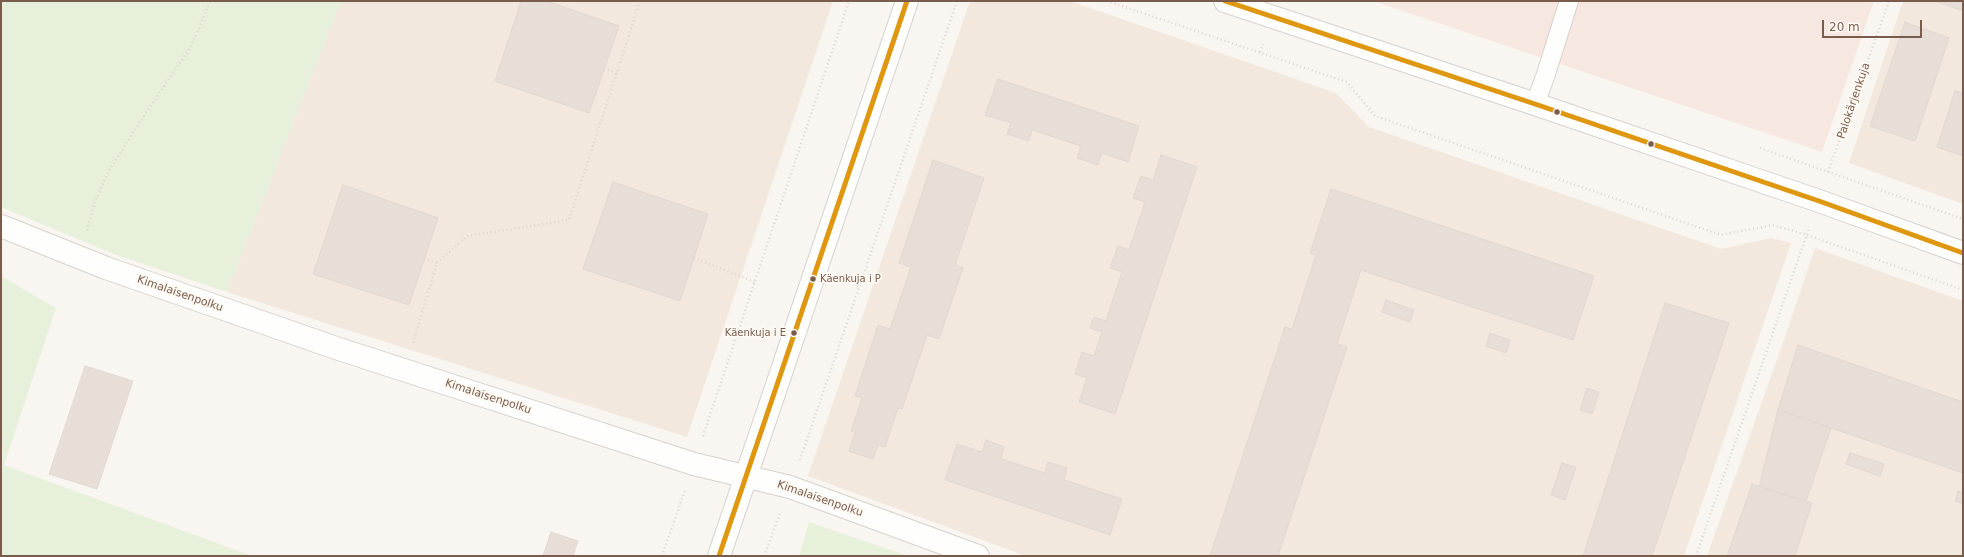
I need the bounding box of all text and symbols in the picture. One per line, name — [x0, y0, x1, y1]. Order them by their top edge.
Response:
scale bar — [1824, 12, 1924, 38]
text: 20 m — [1829, 20, 1860, 34]
street label: Palokärjenkuja — [1835, 61, 1873, 141]
unlabelled marker — [1552, 107, 1562, 117]
unlabelled marker — [1646, 139, 1656, 149]
street label: Kimalaisenpolku — [135, 273, 225, 315]
place label: Käenkuja i P — [820, 273, 881, 285]
marker: Käenkuja i P — [808, 274, 818, 284]
place label: Käenkuja i E — [725, 327, 786, 339]
marker: Käenkuja i E — [789, 328, 799, 338]
street label: Kimalaisenpolku — [443, 377, 533, 417]
street label: Kimalaisenpolku — [775, 478, 865, 520]

